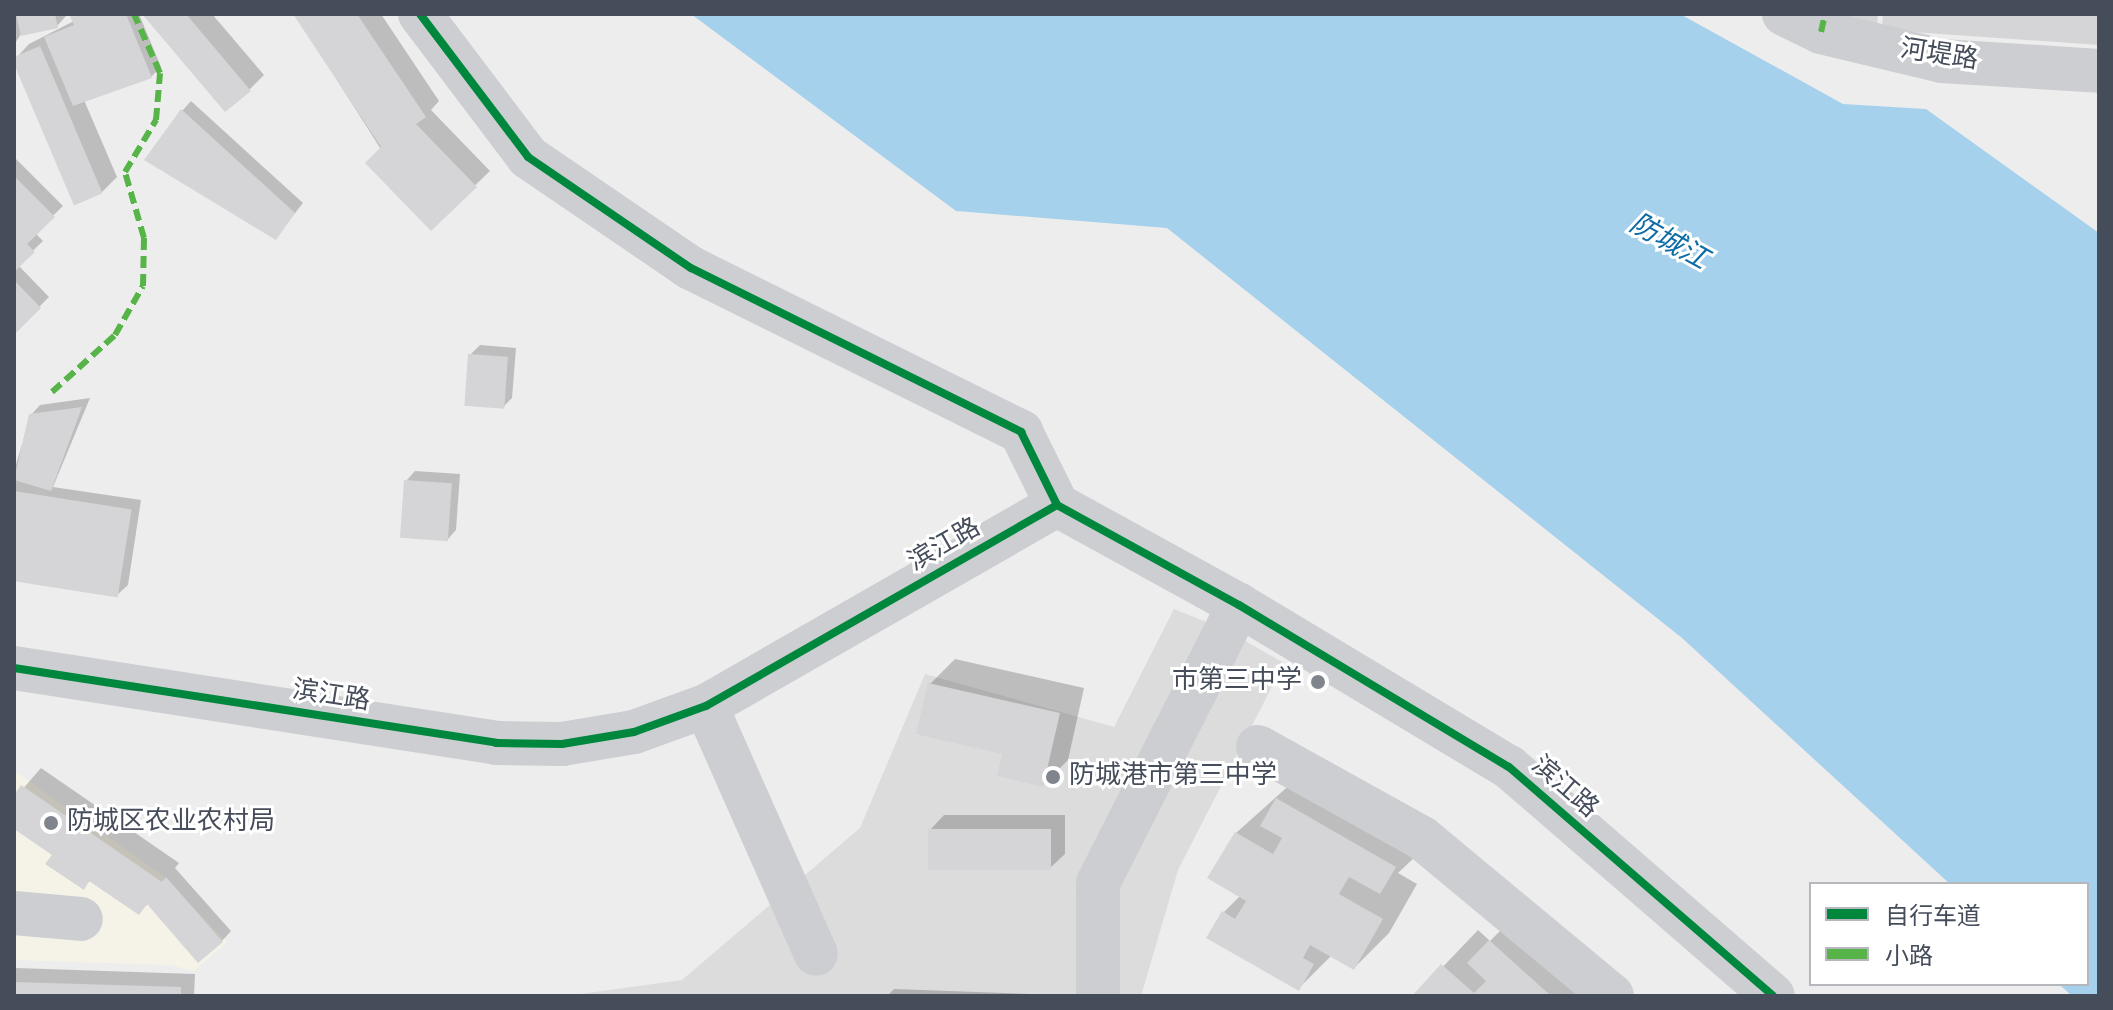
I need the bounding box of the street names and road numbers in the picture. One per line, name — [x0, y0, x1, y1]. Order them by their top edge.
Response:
street label: 河堤路 — [1898, 34, 1980, 78]
street label: 滨江路 — [903, 513, 987, 579]
street label: 滨江路 — [290, 675, 372, 719]
street label: 滨江路 — [1524, 751, 1604, 825]

